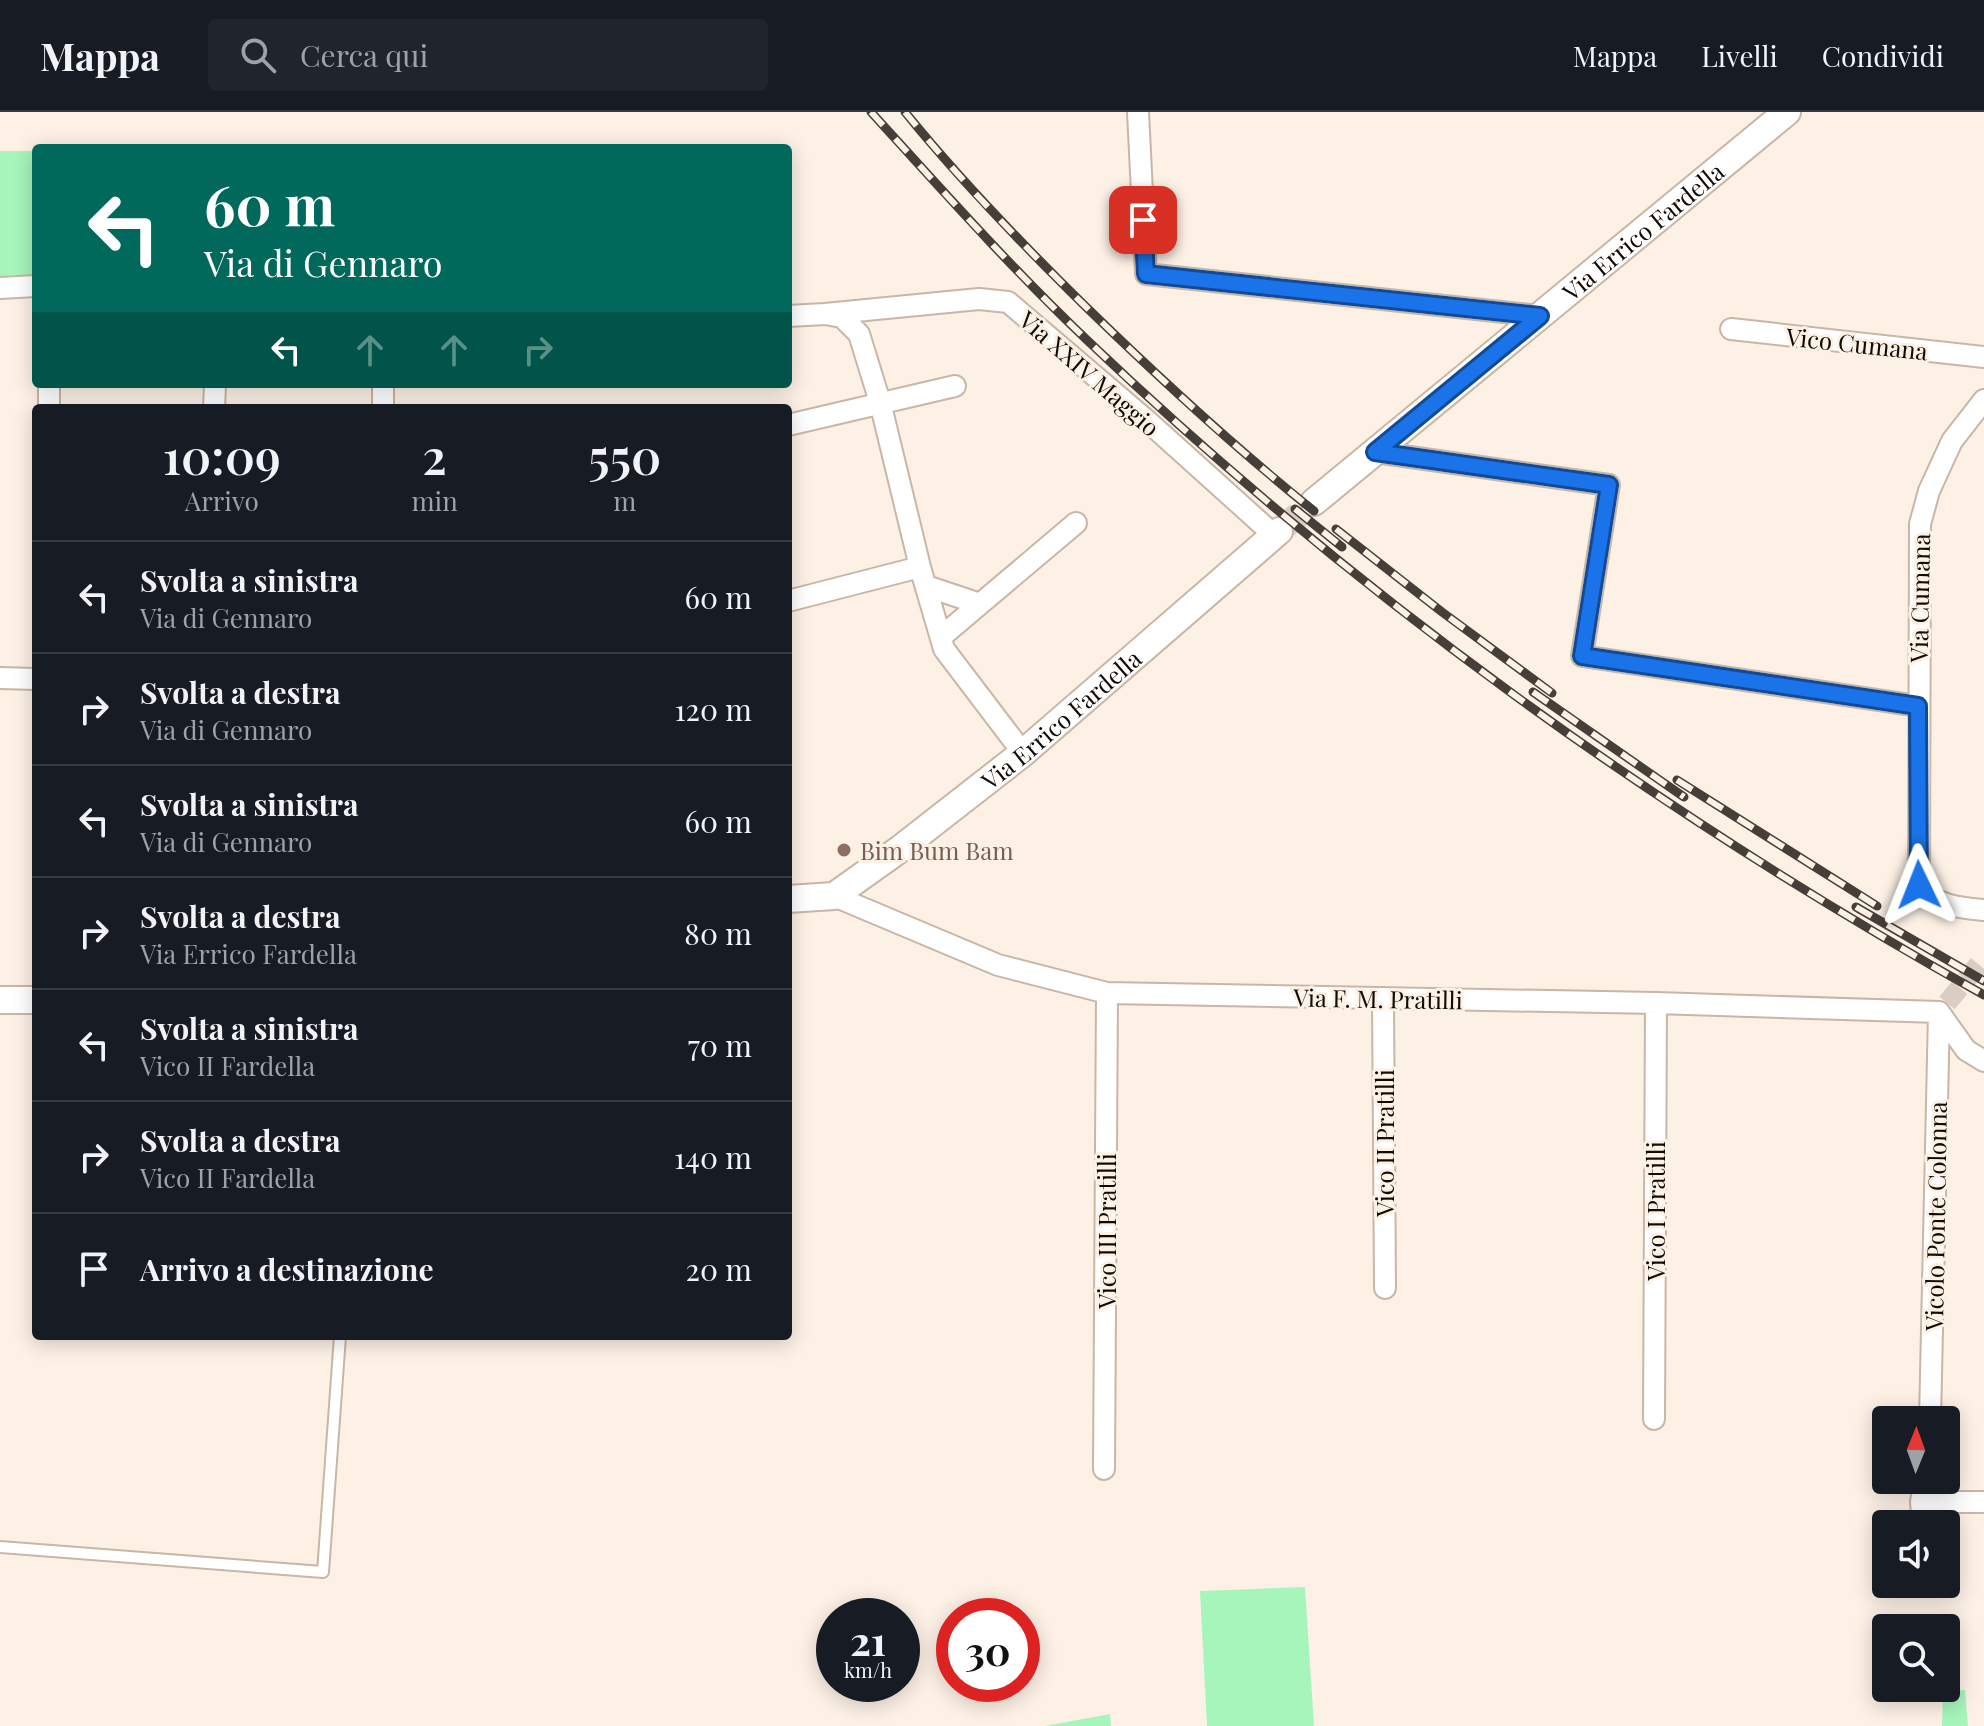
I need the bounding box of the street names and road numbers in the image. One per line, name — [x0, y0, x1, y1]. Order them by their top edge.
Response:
street label: Via Errico Fardella — [1554, 155, 1730, 308]
street label: Via XXIV Maggio — [1012, 303, 1167, 443]
street label: Vico Cumana — [1784, 320, 1929, 366]
street label: Via Cumana — [1902, 533, 1936, 664]
street label: Via Errico Fardella — [973, 642, 1148, 797]
street label: Via F. M. Pratilli — [1292, 981, 1463, 1015]
street label: Vico II Pratilli — [1368, 1069, 1400, 1218]
street label: Vicolo Ponte Colonna — [1917, 1101, 1953, 1332]
street label: Vico I Pratilli — [1639, 1141, 1671, 1282]
street label: Vico III Pratilli — [1090, 1153, 1122, 1310]

